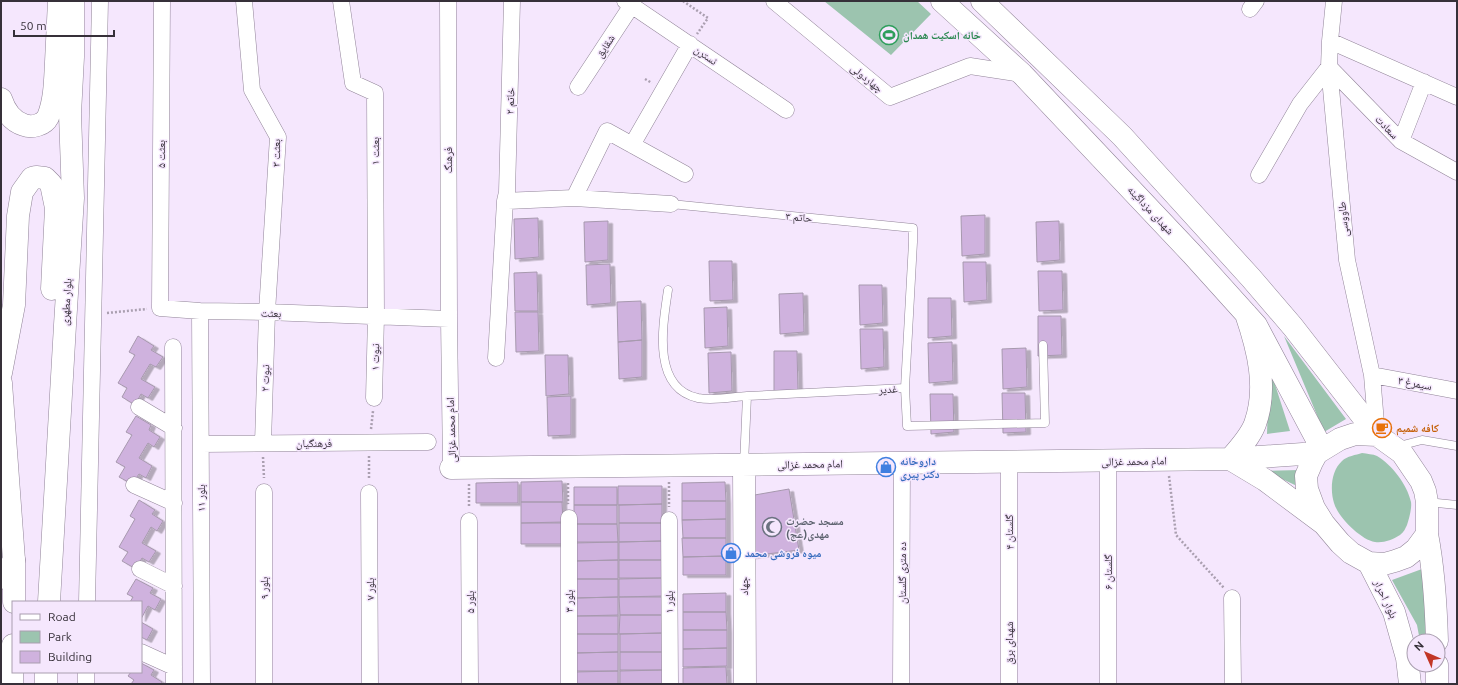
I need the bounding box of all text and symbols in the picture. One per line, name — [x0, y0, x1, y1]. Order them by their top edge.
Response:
scale bar — [14, 12, 114, 38]
text: 50 m — [20, 19, 47, 32]
sports icon: خانه اسكيت همدان — [878, 24, 900, 46]
place label: خانه اسكيت همدان — [903, 29, 981, 43]
street label: شقایق — [593, 32, 618, 60]
street label: نسترن — [692, 43, 720, 68]
street label: چهاردولی — [848, 61, 885, 95]
street label: خاتم ۲ — [504, 87, 518, 115]
street label: سعادت — [1373, 113, 1401, 141]
street label: بعثت ۱ — [369, 137, 381, 165]
street label: بعثت ۳ — [270, 139, 283, 167]
street label: بعثت ۵ — [155, 140, 167, 168]
street label: فرهنگ — [442, 146, 454, 173]
street label: شهدای مزداگینه — [1125, 183, 1177, 237]
street label: طاووسی — [1335, 201, 1352, 237]
street label: حاتم ۳ — [785, 210, 813, 226]
street label: بلوار مطهری — [58, 278, 75, 326]
street label: بعثت — [261, 307, 281, 320]
street label: نبوت ۱ — [369, 343, 382, 371]
street label: نبوت ۲ — [259, 364, 272, 392]
street label: سیمرغ ۳ — [1397, 374, 1433, 393]
street label: غدیر — [877, 382, 898, 396]
street label: امام محمد غزالی — [444, 397, 459, 463]
cafe icon: کافه شمیم — [1371, 417, 1393, 439]
place label: کافه شمیم — [1396, 422, 1439, 436]
street label: فرهنگیان — [296, 437, 332, 450]
street label: امام محمد غزالی — [1101, 454, 1167, 469]
place label: داروخانه دکتر پیری — [900, 455, 940, 482]
shop icon: داروخانه دکتر پیری — [875, 456, 897, 478]
street label: امام محمد غزالی — [777, 457, 843, 472]
street label: بلور ۱۱ — [195, 484, 207, 512]
street label: گلستان ۴ — [1003, 514, 1016, 550]
place label: مسجد حضرت مهدی(عج) — [786, 515, 844, 542]
mosque icon: مسجد حضرت مهدی(عج) — [761, 516, 783, 538]
shop icon: میوه فروشی محمد — [720, 542, 742, 564]
street label: ده متری گلستان — [896, 542, 909, 604]
place label: میوه فروشی محمد — [745, 547, 822, 561]
street label: گلستان ۶ — [1102, 554, 1115, 590]
street label: بلور ۹ — [258, 577, 270, 599]
street label: جهاد — [738, 577, 750, 595]
street label: بلوار احرار — [1371, 577, 1400, 620]
street label: بلور ۷ — [364, 578, 376, 600]
street label: بلور ۳ — [563, 590, 575, 612]
street label: بلور ۵ — [464, 591, 476, 613]
street label: بلور ۱ — [663, 591, 675, 613]
legend — [12, 601, 142, 673]
text: Road — [48, 610, 76, 623]
street label: شهدای برق — [1003, 621, 1016, 665]
text: Park — [48, 630, 72, 643]
north arrow — [1406, 633, 1446, 673]
text: N — [1412, 639, 1426, 653]
text: Building — [48, 650, 92, 663]

